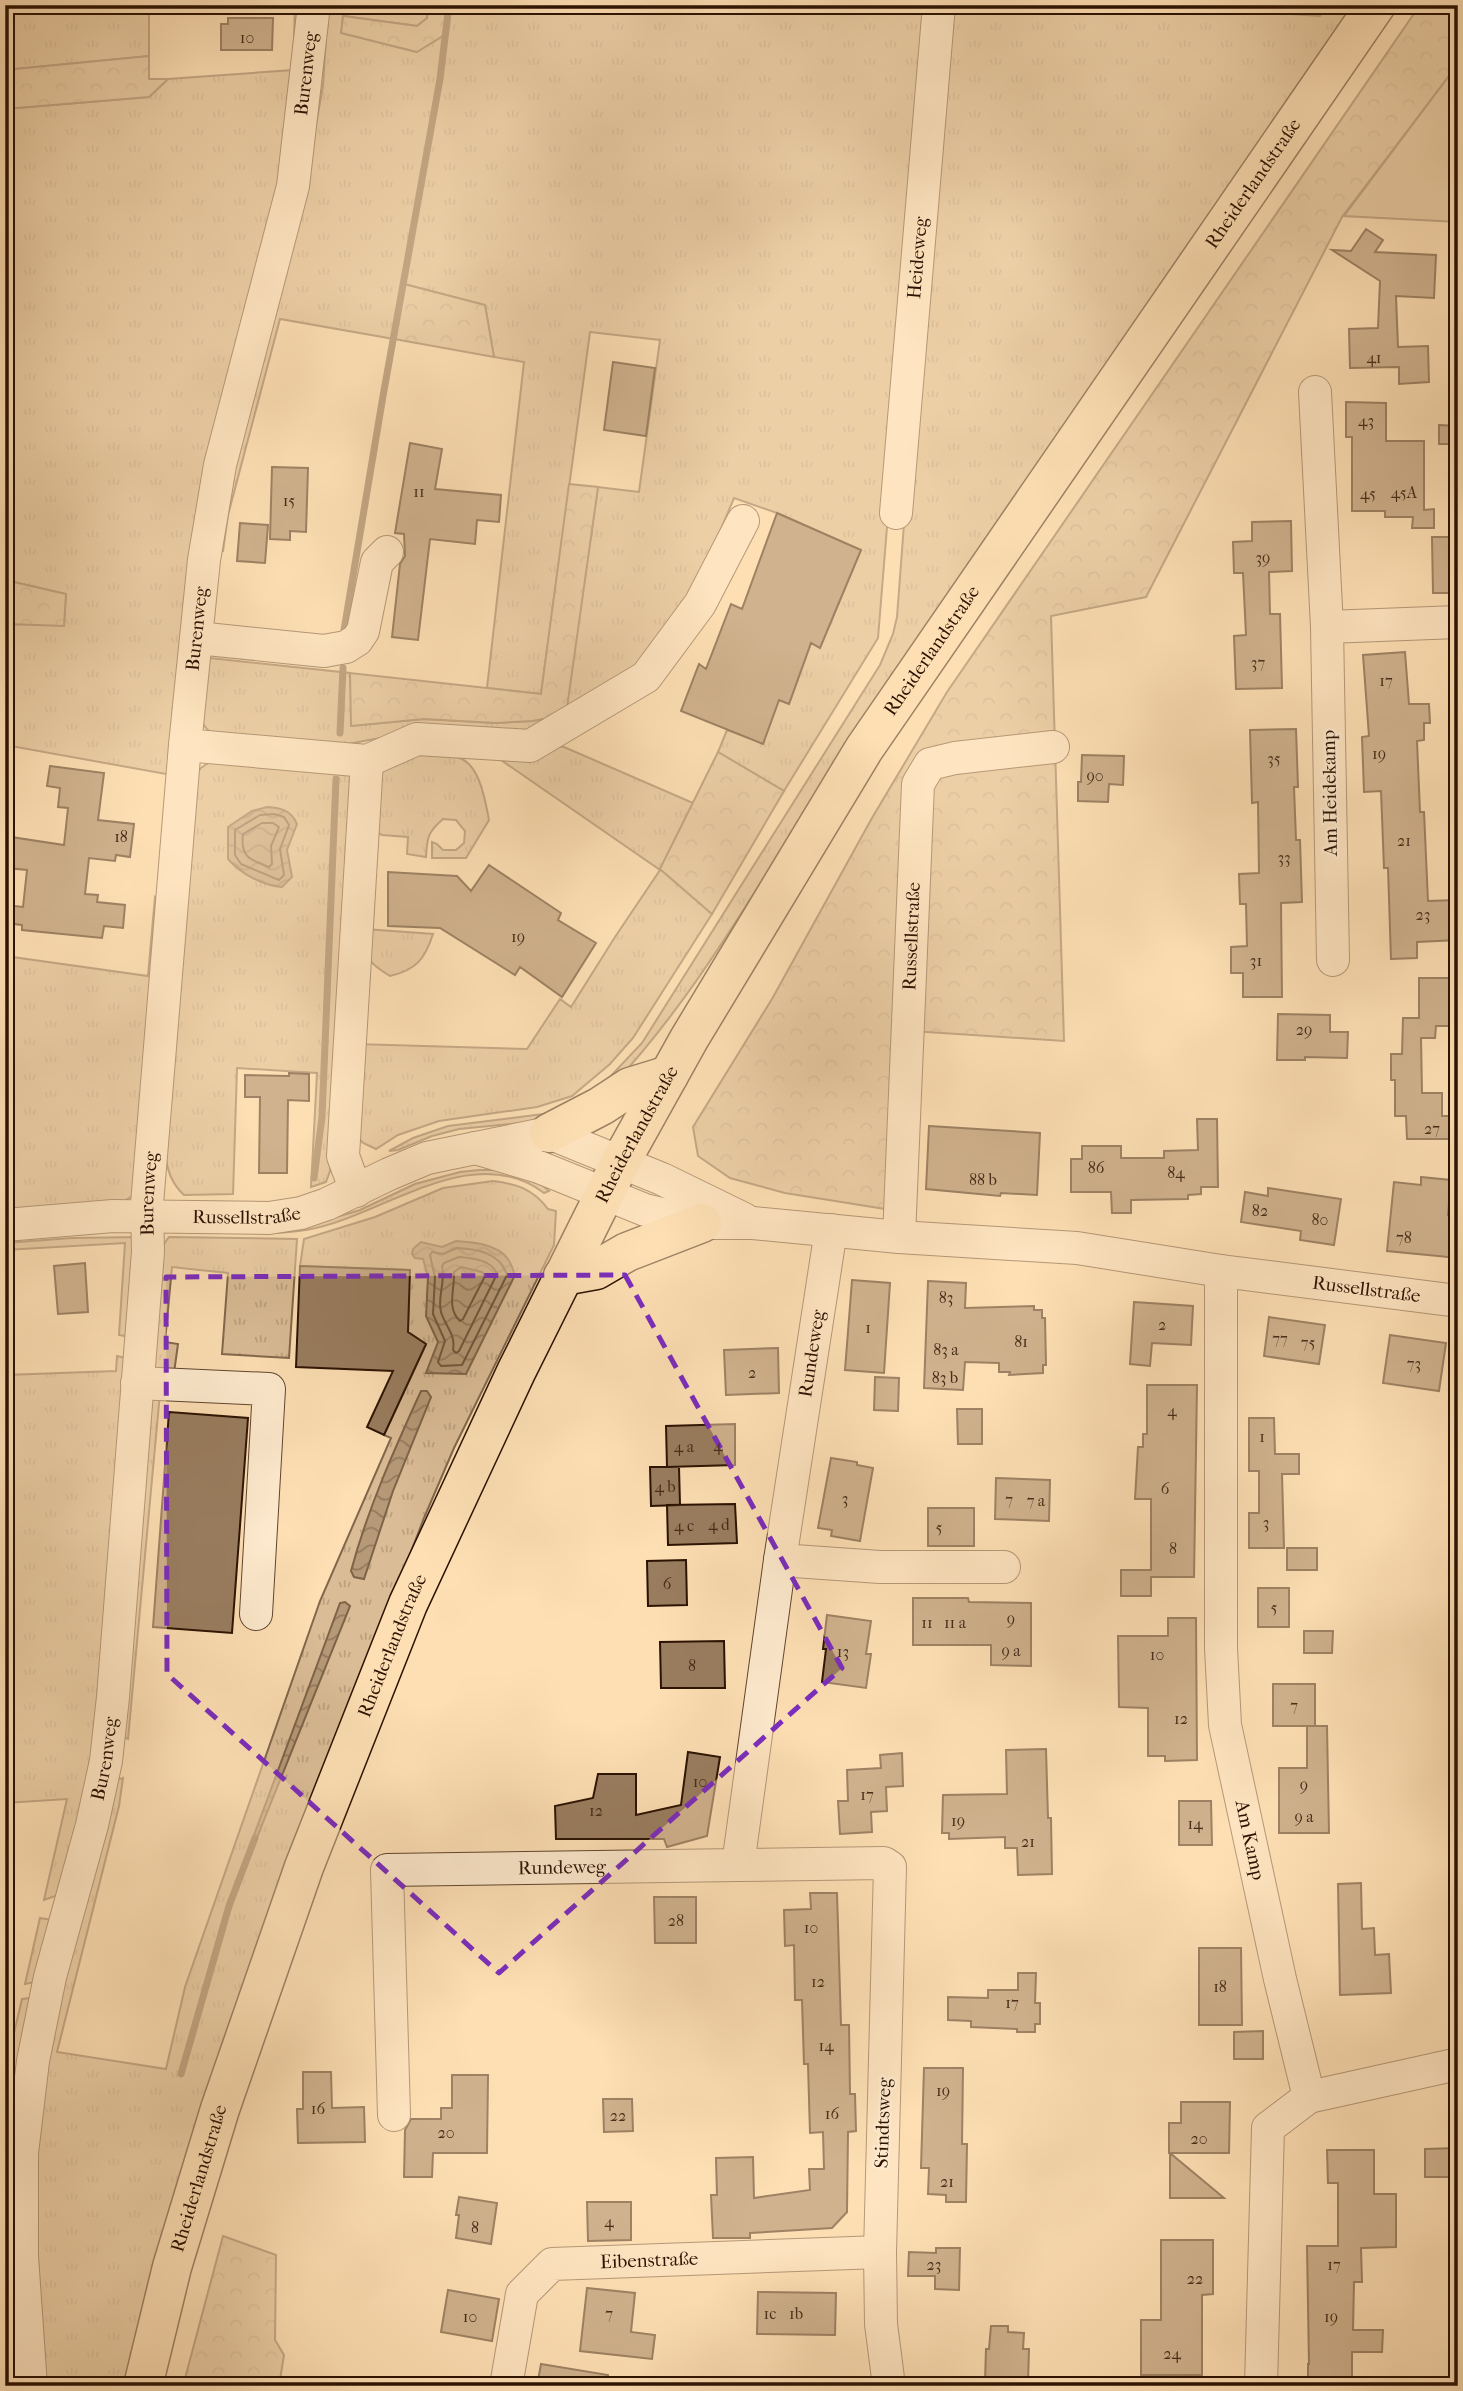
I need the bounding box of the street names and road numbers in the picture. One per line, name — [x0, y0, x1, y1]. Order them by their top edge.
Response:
street label: Burenweg — [290, 30, 322, 117]
street label: Rheiderlandstraße — [1201, 114, 1306, 253]
street label: Heideweg — [903, 215, 932, 300]
street label: Rheiderlandstraße — [879, 581, 984, 720]
street label: Burenweg — [182, 585, 212, 672]
street label: Am Heidekamp — [1318, 730, 1342, 857]
street label: Russellstraße — [898, 882, 925, 991]
street label: Rheiderlandstraße — [591, 1062, 683, 1207]
street label: Burenweg — [136, 1150, 162, 1236]
street label: Russellstraße — [192, 1202, 302, 1229]
street label: Russellstraße — [1311, 1272, 1422, 1307]
street label: Rundeweg — [794, 1307, 830, 1399]
street label: Rheiderlandstraße — [353, 1570, 431, 1721]
street label: Burenweg — [87, 1715, 122, 1803]
street label: Am Kamp — [1230, 1797, 1269, 1882]
street label: Rundeweg — [518, 1856, 607, 1879]
street label: Stindtsweg — [870, 2077, 896, 2169]
street label: Rheiderlandstraße — [166, 2102, 232, 2255]
street label: Eibenstraße — [600, 2248, 699, 2273]

